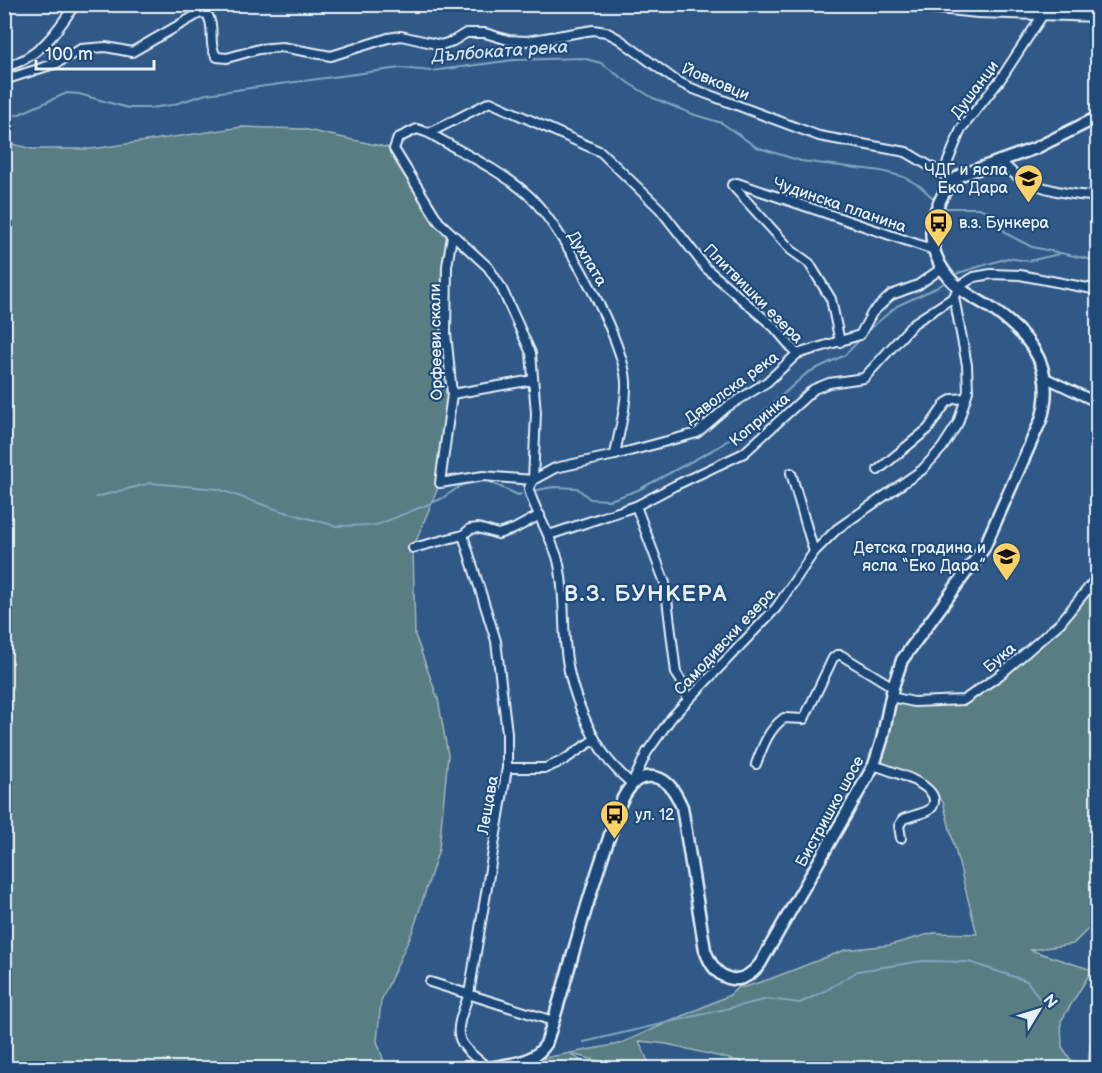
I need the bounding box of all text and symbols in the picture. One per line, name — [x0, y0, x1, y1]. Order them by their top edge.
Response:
scale bar — [36, 33, 154, 71]
water label: Дълбоката река — [430, 36, 569, 67]
text: 100 m — [45, 44, 93, 65]
street label: Душанци — [947, 57, 1003, 123]
street label: Йовковци — [679, 60, 752, 105]
place label: ЧДГ и ясла Еко Дара — [924, 161, 1009, 198]
school or university icon: ЧДГ и ясла Еко Дара — [1013, 162, 1045, 204]
street label: Чудинска планина — [770, 174, 909, 237]
bus stop icon: в.з. Бункера — [922, 206, 954, 248]
place label: в.з. Бункера — [959, 214, 1050, 233]
street label: Духлата — [563, 228, 611, 290]
street label: Плитвишки езера — [699, 240, 807, 348]
street label: Орфееви скали — [426, 283, 447, 401]
street label: Дяволска река — [681, 347, 783, 429]
street label: Копринка — [726, 389, 794, 451]
place label: Детска градина и ясла “Еко Дара” — [854, 539, 986, 576]
school or university icon: Детска градина и ясла “Еко Дара” — [991, 540, 1023, 582]
district label: В.З. БУНКЕРА — [564, 581, 728, 608]
street label: Самодивски езера — [671, 584, 780, 699]
street label: Бука — [980, 639, 1020, 677]
street label: Бистришко шосе — [792, 753, 869, 871]
street label: Лещава — [474, 774, 503, 837]
bus stop icon: ул. 12 — [598, 798, 630, 840]
place label: ул. 12 — [635, 806, 675, 825]
north arrow — [1009, 980, 1069, 1040]
text: N — [1038, 991, 1061, 1012]

